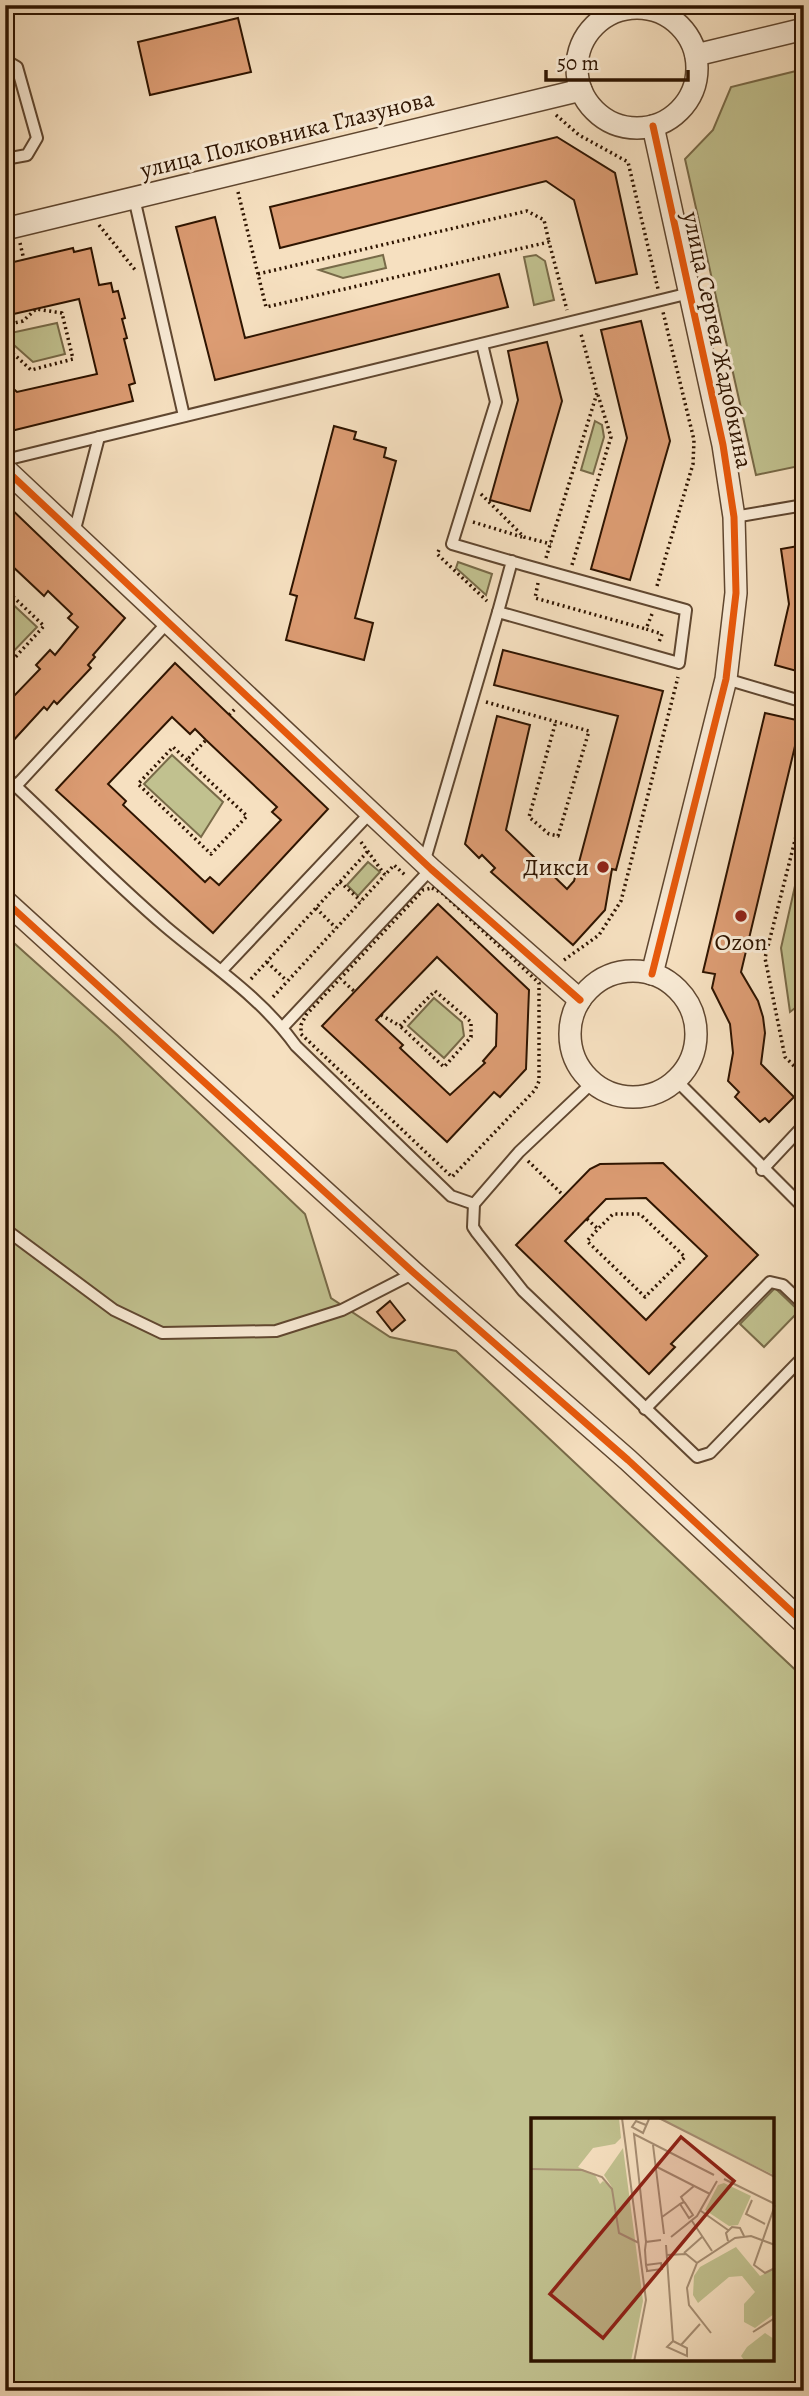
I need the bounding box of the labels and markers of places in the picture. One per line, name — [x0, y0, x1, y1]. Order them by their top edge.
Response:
place label: Дикси — [523, 851, 589, 883]
marker: Дикси — [595, 859, 611, 875]
marker: Ozon — [733, 908, 749, 924]
place label: Ozon — [715, 926, 767, 958]

